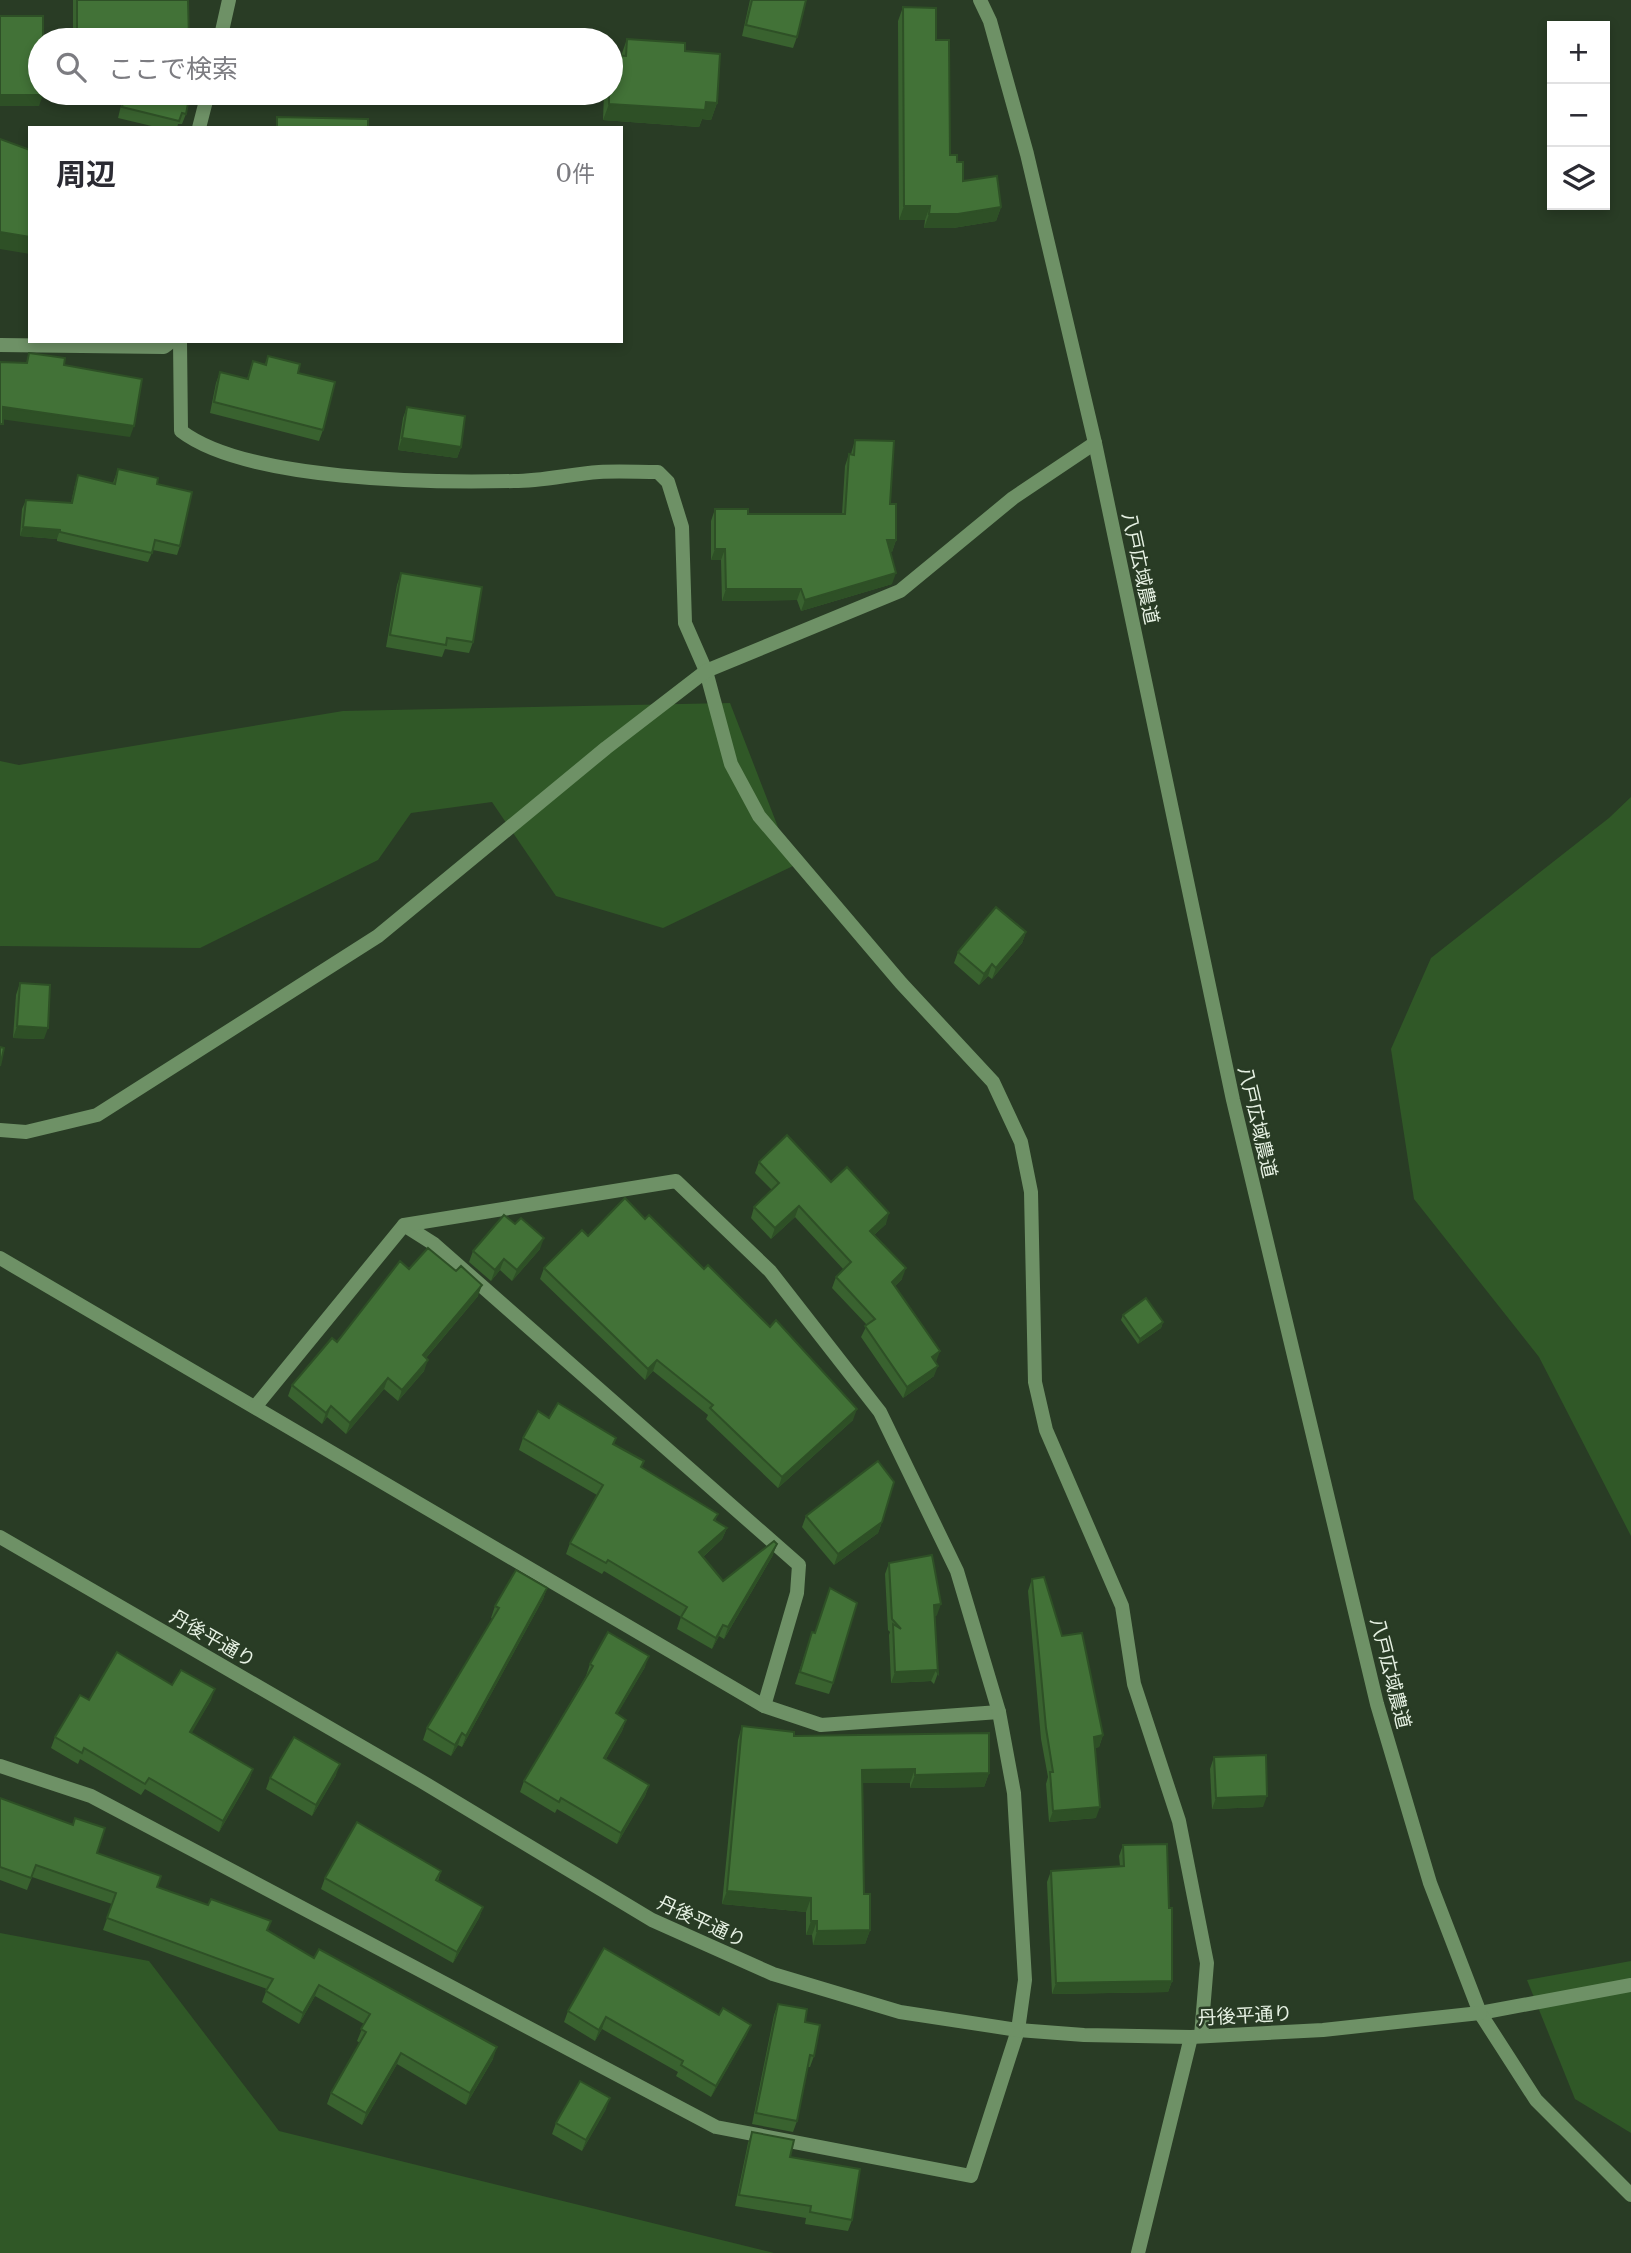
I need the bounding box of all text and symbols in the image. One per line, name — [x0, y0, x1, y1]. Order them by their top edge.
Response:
map controls — [1547, 21, 1610, 210]
button: + — [1547, 21, 1610, 84]
search box — [28, 28, 623, 105]
icon: search — [52, 48, 90, 86]
text: ここで検索 — [108, 53, 238, 85]
button: − — [1547, 84, 1610, 147]
button: layers — [1547, 147, 1610, 210]
text: 周辺 — [56, 156, 116, 193]
text: 0件 — [556, 160, 595, 188]
street label: 八戸広域農道 — [1117, 510, 1164, 626]
street label: 八戸広域農道 — [1233, 1064, 1282, 1180]
street label: 丹後平通り — [166, 1605, 260, 1672]
street label: 八戸広域農道 — [1366, 1615, 1415, 1731]
street label: 丹後平通り — [654, 1891, 750, 1952]
street label: 丹後平通り — [1197, 2002, 1293, 2029]

